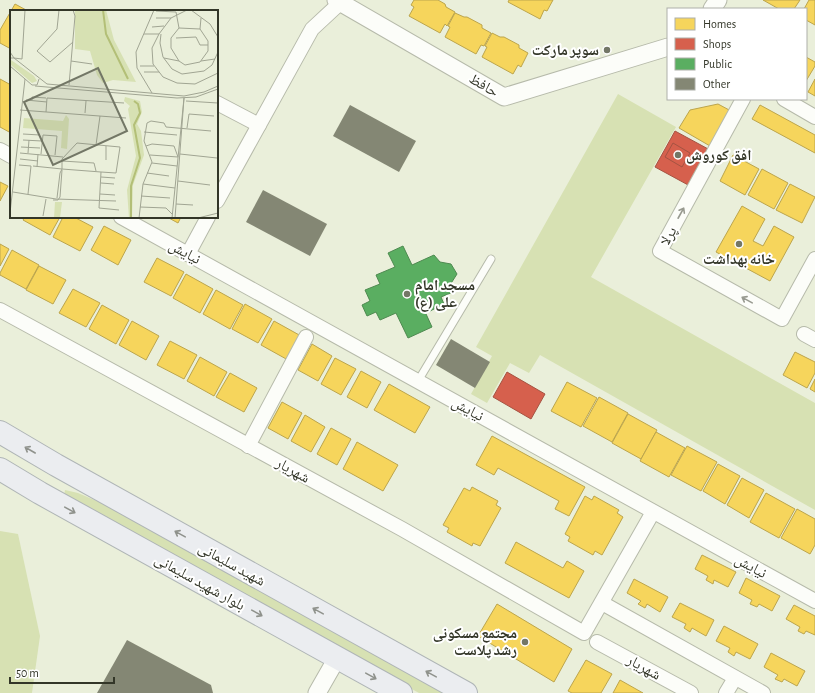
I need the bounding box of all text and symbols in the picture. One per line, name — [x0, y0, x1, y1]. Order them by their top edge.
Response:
legend — [667, 8, 807, 100]
inset map — [10, 10, 218, 218]
text: Homes — [703, 18, 736, 30]
text: Shops — [703, 38, 731, 50]
place label: سوپر مارکت — [532, 43, 599, 59]
marker: سوپر مارکت — [602, 45, 612, 55]
text: Public — [703, 58, 732, 70]
street label: حافظ — [466, 71, 501, 100]
text: Other — [703, 78, 730, 90]
place label: افق کوروش — [686, 148, 751, 164]
marker: افق کوروش — [673, 150, 683, 160]
one-way arrow — [678, 207, 685, 219]
street label: پرلا — [657, 224, 681, 249]
street label: نیایش — [165, 238, 203, 269]
marker: خانه بهداشت — [734, 239, 744, 249]
place label: خانه بهداشت — [703, 252, 775, 268]
place label: مسجد امام علی (ع) — [415, 278, 475, 312]
marker: مسجد امام علی (ع) — [402, 289, 412, 299]
one-way arrow — [742, 295, 754, 303]
street label: نیایش — [448, 395, 486, 426]
one-way arrow — [24, 445, 36, 453]
street label: شهریار — [272, 455, 312, 487]
one-way arrow — [64, 506, 76, 514]
one-way arrow — [174, 530, 186, 538]
street label: شهید سلیمانی — [195, 540, 268, 591]
street label: بلوار شهید سلیمانی — [151, 551, 247, 615]
street label: نیایش — [731, 552, 769, 583]
one-way arrow — [312, 607, 324, 615]
one-way arrow — [251, 610, 263, 618]
place label: مجتمع مسکونی رشد پلاست — [433, 626, 517, 659]
marker: مجتمع مسکونی رشد پلاست — [520, 637, 530, 647]
street label: شهریار — [623, 652, 663, 684]
scale bar — [10, 659, 114, 685]
text: 50 m — [16, 667, 39, 679]
one-way arrow — [426, 670, 438, 678]
one-way arrow — [365, 673, 377, 681]

